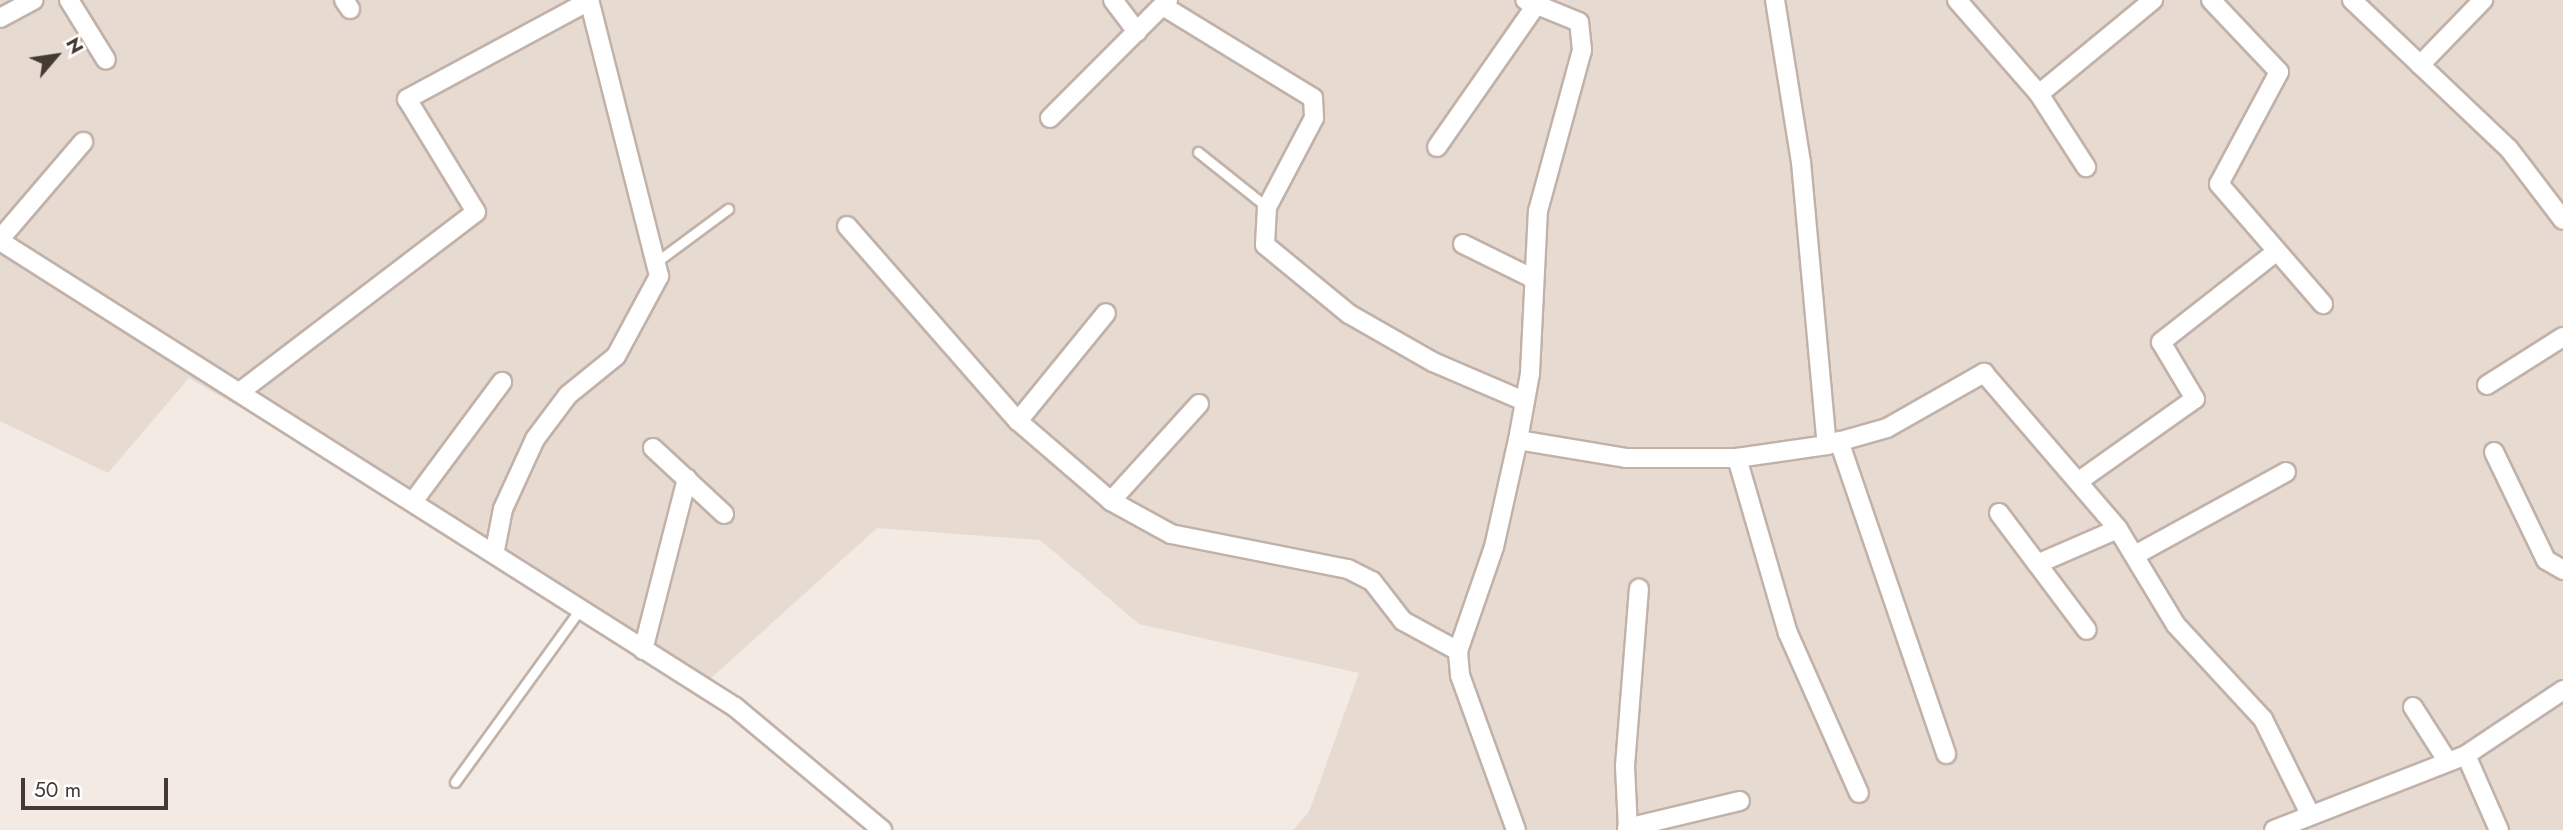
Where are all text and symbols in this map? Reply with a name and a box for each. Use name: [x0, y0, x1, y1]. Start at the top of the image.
north arrow: [21, 21, 91, 91]
text: N: [59, 32, 90, 59]
scale bar: [24, 764, 172, 808]
text: 50 m: [34, 775, 81, 805]

